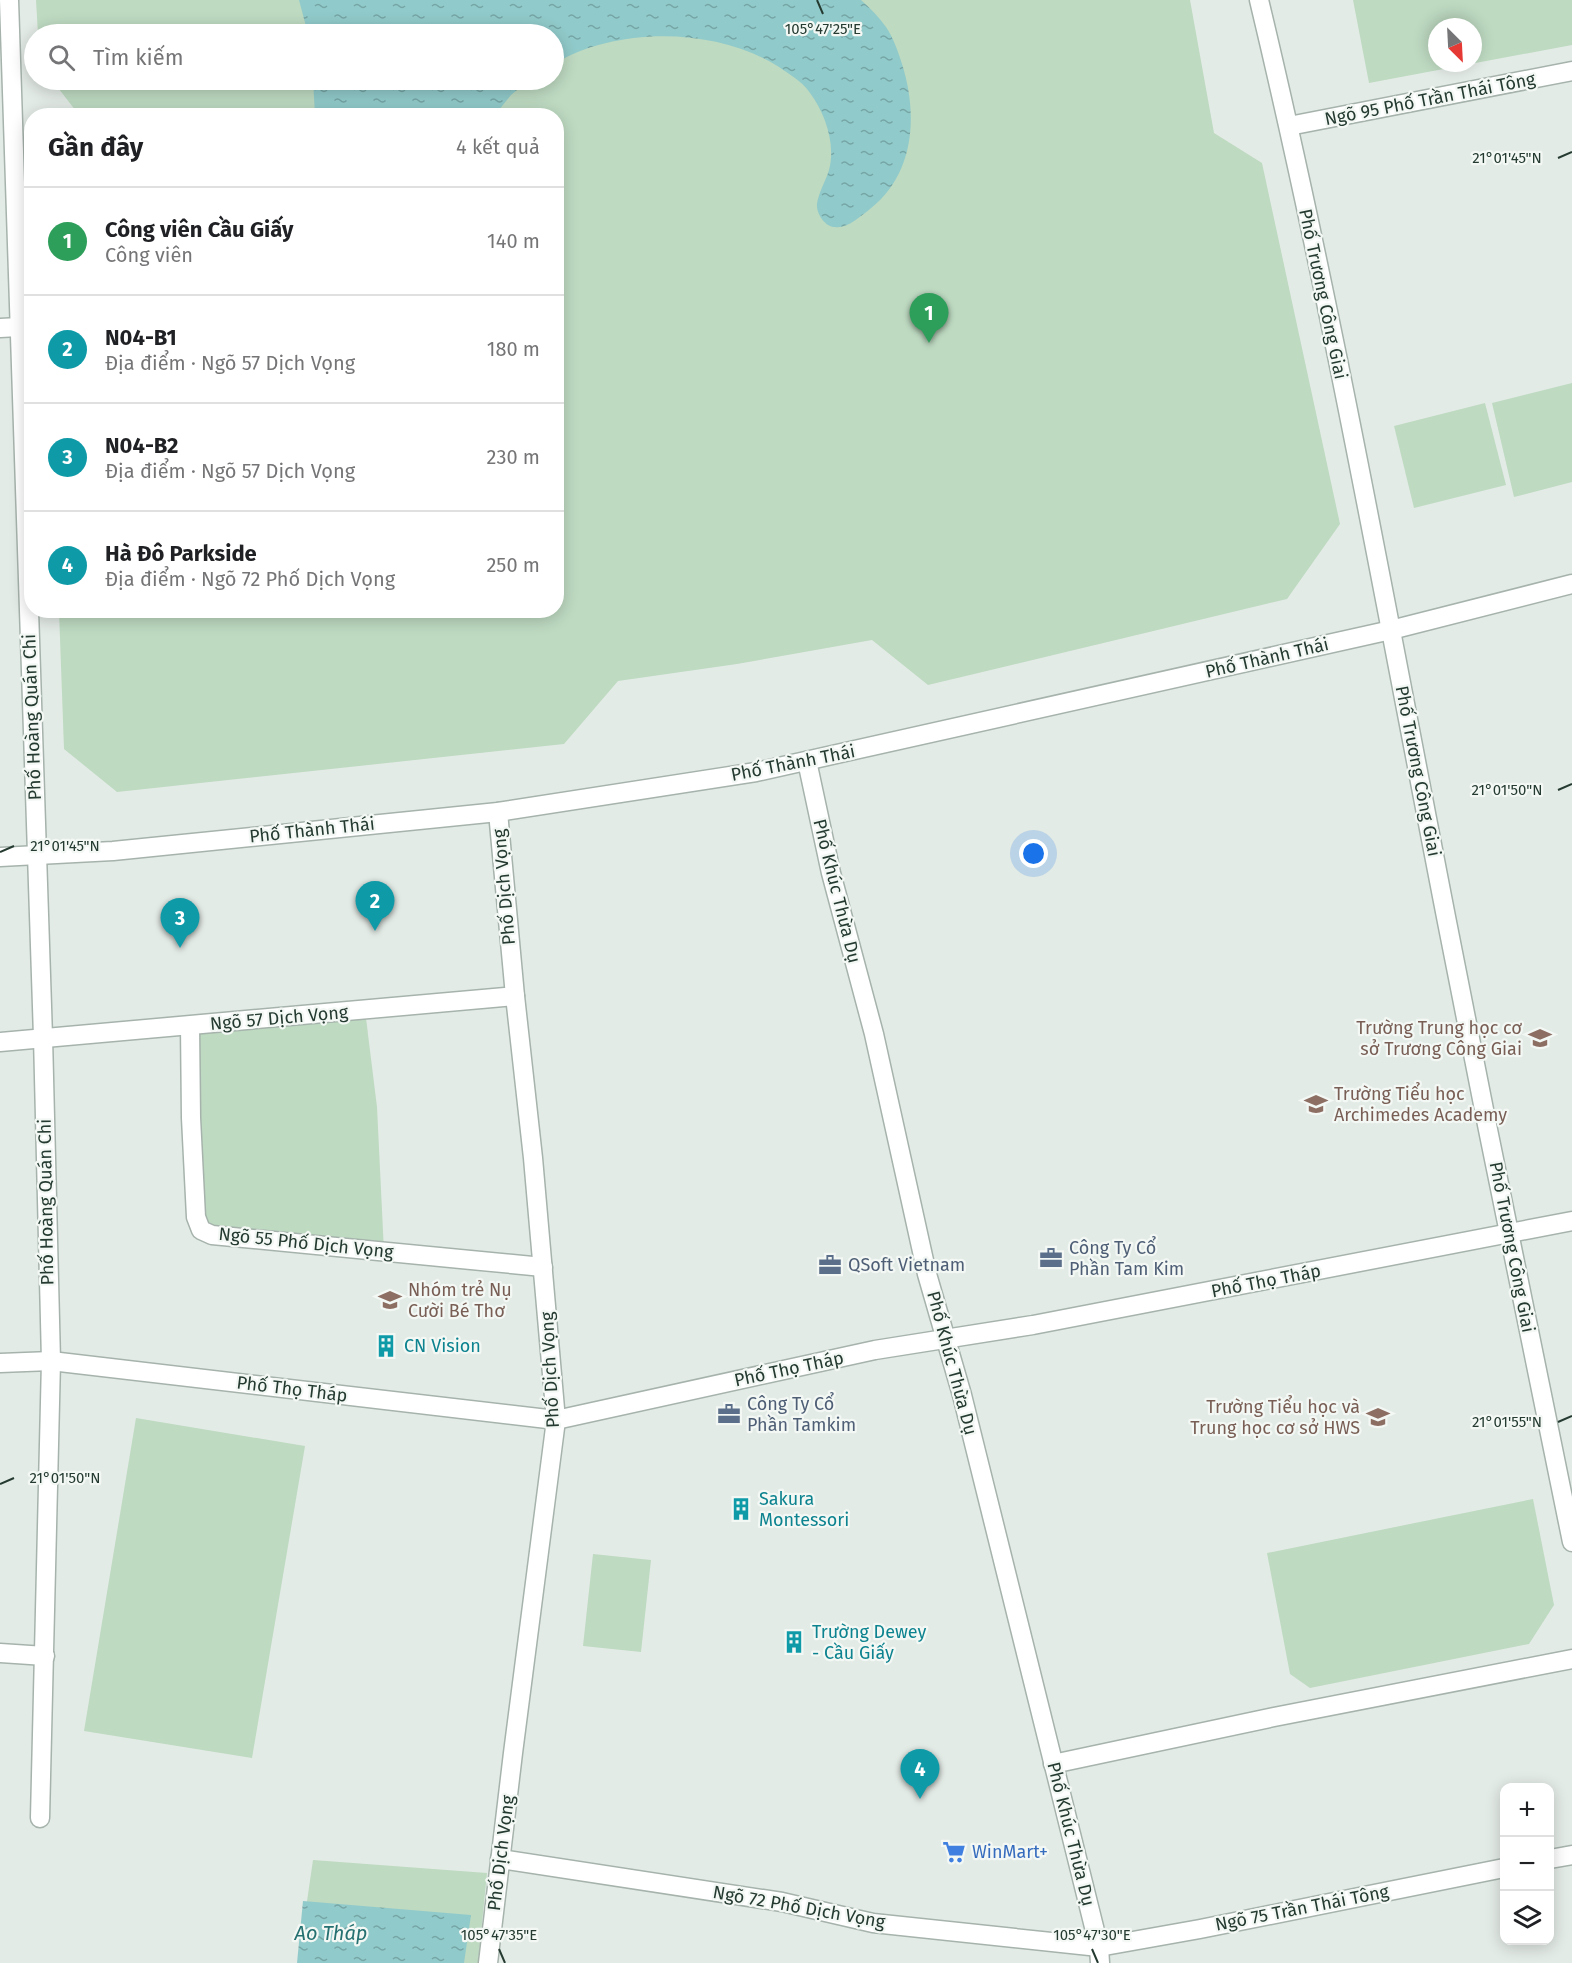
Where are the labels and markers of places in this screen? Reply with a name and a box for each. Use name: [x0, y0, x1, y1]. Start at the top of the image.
pin: 1: [910, 294, 948, 343]
pin: 2: [356, 882, 394, 931]
pin: 3: [160, 898, 200, 948]
place label: Trường Trung học cơ sở Trương Công Giai: [1356, 1017, 1522, 1060]
school or university icon: Trường Trung học cơ sở Trương Công Giai: [1527, 1025, 1553, 1051]
place label: Trường Tiểu học Archimedes Academy: [1334, 1082, 1507, 1126]
school or university icon: Trường Tiểu học Archimedes Academy: [1303, 1091, 1329, 1117]
place label: Công Ty Cổ Phần Tam Kim: [1069, 1236, 1184, 1280]
office icon: Công Ty Cổ Phần Tam Kim: [1038, 1245, 1064, 1271]
office icon: QSoft Vietnam: [817, 1252, 843, 1278]
place label: QSoft Vietnam: [848, 1254, 965, 1276]
place label: Nhóm trẻ Nụ Cười Bé Thơ: [408, 1279, 512, 1322]
school or university icon: Nhóm trẻ Nụ Cười Bé Thơ: [377, 1287, 403, 1313]
building icon: CN Vision: [373, 1333, 399, 1359]
place label: CN Vision: [404, 1335, 481, 1357]
place label: Công Ty Cổ Phần Tamkim: [747, 1392, 856, 1436]
place label: Trường Tiểu học và Trung học cơ sở HWS: [1190, 1395, 1360, 1439]
office icon: Công Ty Cổ Phần Tamkim: [716, 1401, 742, 1427]
school or university icon: Trường Tiểu học và Trung học cơ sở HWS: [1365, 1404, 1391, 1430]
place label: Sakura Montessori: [759, 1488, 849, 1531]
building icon: Sakura Montessori: [728, 1496, 754, 1522]
place label: Trường Dewey - Cầu Giấy: [812, 1621, 927, 1664]
building icon: Trường Dewey - Cầu Giấy: [781, 1629, 807, 1655]
pin: 4: [900, 1750, 940, 1799]
supermarket icon: WinMart+: [941, 1839, 967, 1865]
place label: WinMart+: [972, 1841, 1048, 1863]

